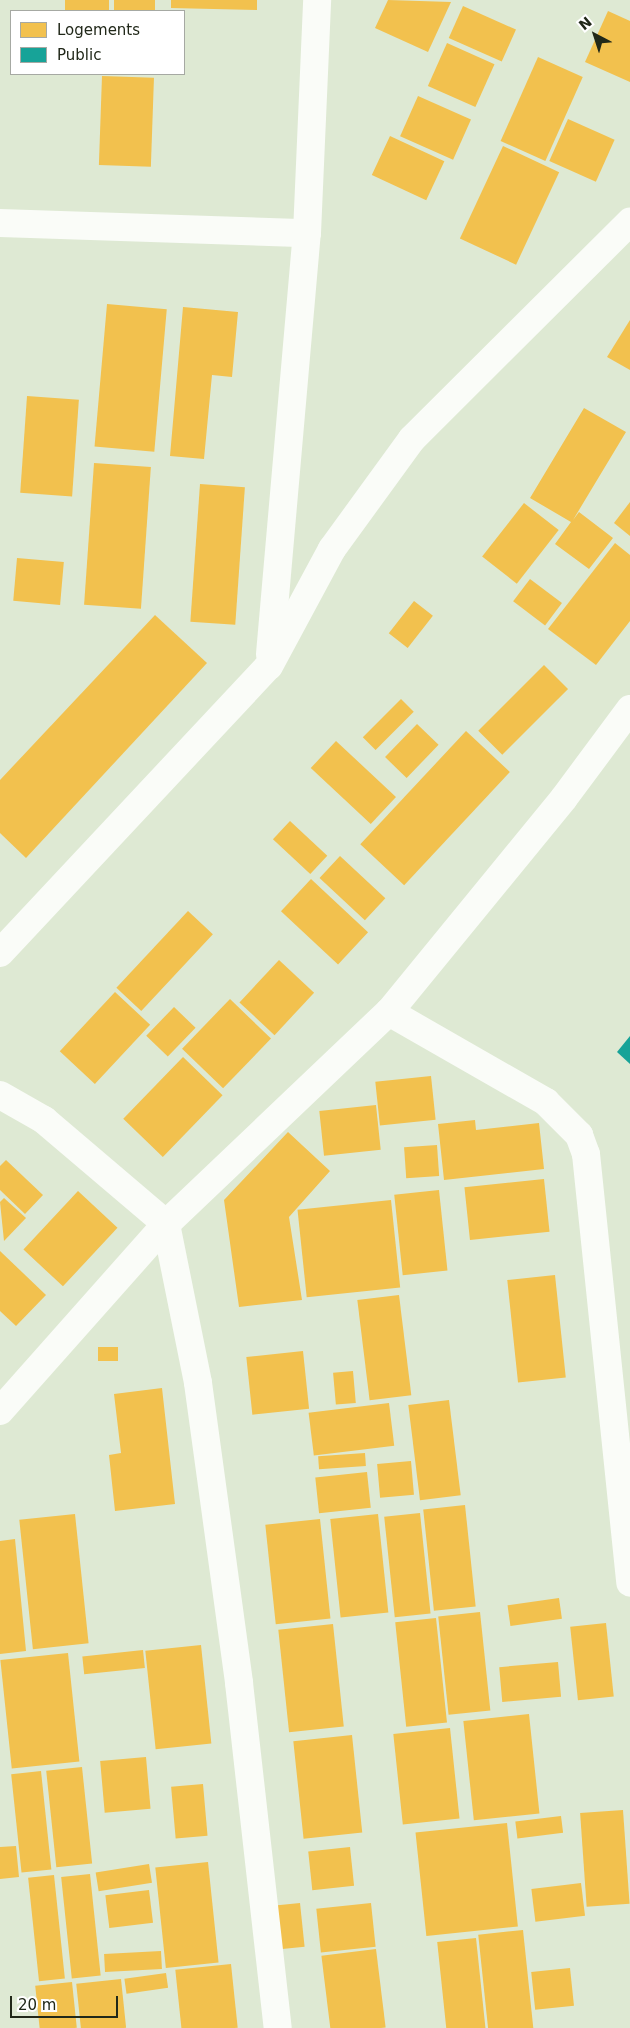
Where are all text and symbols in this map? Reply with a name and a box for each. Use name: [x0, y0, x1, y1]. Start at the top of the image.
legend: [10, 10, 185, 75]
north arrow: [570, 10, 620, 60]
text: N: [576, 14, 595, 33]
text: Logements: [57, 21, 140, 39]
text: Public: [57, 46, 101, 64]
scale bar: [12, 1986, 120, 2018]
text: 20 m: [18, 1996, 56, 2014]

